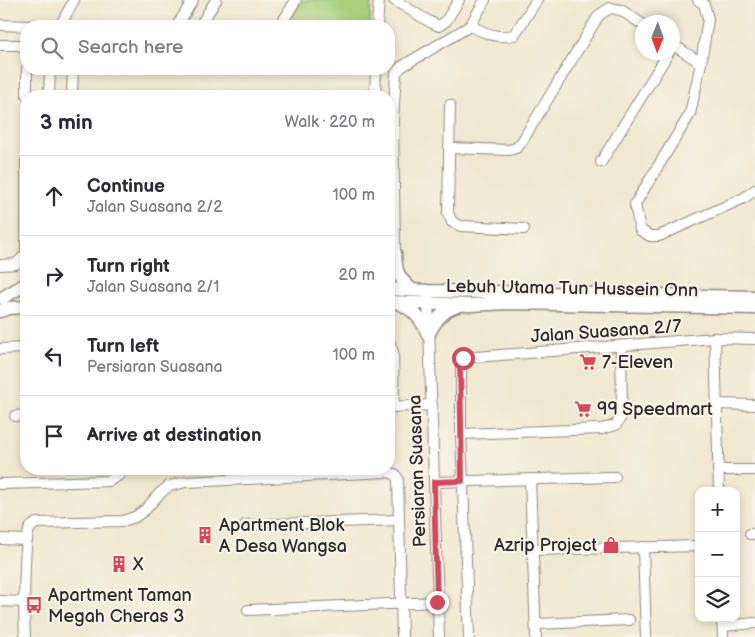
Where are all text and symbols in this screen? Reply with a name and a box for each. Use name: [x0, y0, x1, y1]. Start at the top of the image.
north arrow: [635, 15, 680, 60]
search box: [20, 20, 395, 75]
icon: search: [38, 34, 66, 62]
text: Search here: [78, 36, 183, 59]
text: 3 min: [40, 110, 93, 135]
text: Walk · 220 m: [285, 113, 375, 132]
text: Continue: [87, 175, 165, 198]
icon: ahead: [40, 182, 68, 210]
text: 100 m: [332, 186, 375, 205]
text: Jalan Suasana 2/2: [87, 198, 223, 217]
text: Turn right: [87, 255, 170, 278]
icon: right: [40, 262, 68, 290]
text: 20 m: [339, 266, 375, 285]
street label: Lebuh Utama Tun Hussein Onn: [446, 276, 698, 301]
text: Jalan Suasana 2/1: [87, 278, 220, 297]
street label: Jalan Suasana 2/7: [530, 316, 682, 347]
text: Turn left: [87, 335, 159, 358]
icon: left: [40, 342, 68, 370]
text: 100 m: [332, 346, 375, 365]
route start: [452, 347, 475, 370]
supermarket icon: 7-Eleven: [578, 352, 598, 372]
place label: 7-Eleven: [602, 352, 673, 373]
text: Persiaran Suasana: [87, 358, 223, 377]
street label: Persiaran Suasana: [404, 394, 431, 548]
supermarket icon: 99 Speedmart: [573, 399, 593, 419]
place label: 99 Speedmart: [597, 399, 713, 420]
icon: arrive: [40, 422, 68, 450]
text: Arrive at destination: [87, 424, 262, 447]
map controls: [695, 487, 740, 622]
button: +: [695, 487, 740, 532]
place label: Apartment Blok A Desa Wangsa: [219, 515, 347, 557]
building icon: Apartment Blok A Desa Wangsa: [195, 525, 215, 545]
button: −: [695, 532, 740, 577]
place label: Azrip Project: [494, 535, 597, 556]
shop icon: Azrip Project: [601, 535, 621, 555]
building icon: X: [109, 554, 129, 574]
place label: X: [132, 554, 144, 575]
button: layers: [695, 577, 740, 622]
place label: Apartment Taman Megah Cheras 3: [48, 585, 192, 627]
route end: [426, 591, 449, 614]
bus stop icon: Apartment Taman Megah Cheras 3: [24, 595, 44, 615]

